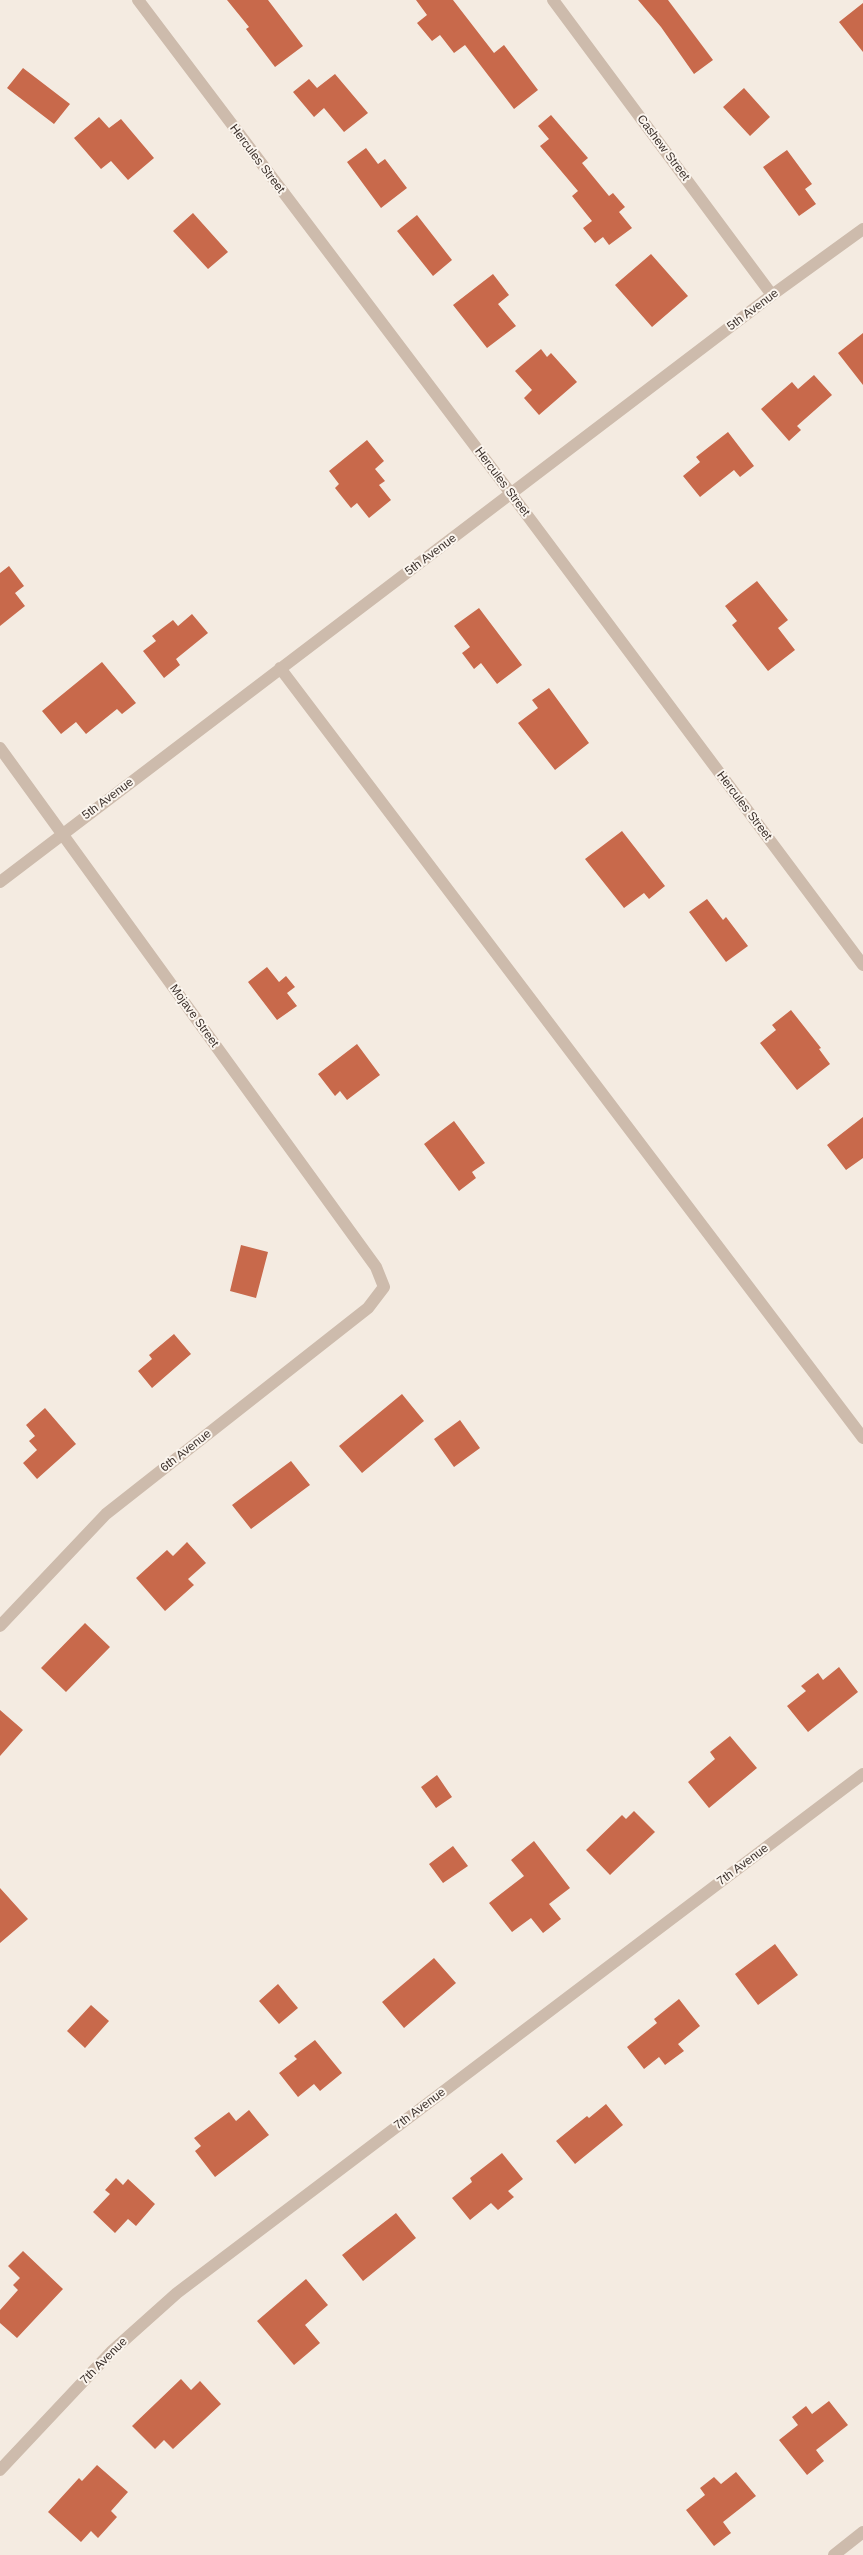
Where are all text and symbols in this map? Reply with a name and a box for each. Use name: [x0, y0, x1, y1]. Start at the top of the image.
street label: Cashew Street: [634, 112, 692, 184]
street label: Hercules Street: [226, 122, 288, 196]
street label: 5th Avenue: [725, 286, 781, 334]
street label: Hercules Street: [471, 445, 533, 519]
street label: 5th Avenue: [403, 531, 459, 579]
street label: Hercules Street: [713, 769, 775, 843]
street label: 5th Avenue: [80, 775, 136, 823]
street label: Mojave Street: [166, 982, 222, 1050]
street label: 6th Avenue: [158, 1427, 214, 1475]
street label: 7th Avenue: [715, 1841, 771, 1889]
street label: 7th Avenue: [392, 2085, 448, 2133]
street label: 7th Avenue: [78, 2335, 130, 2387]

